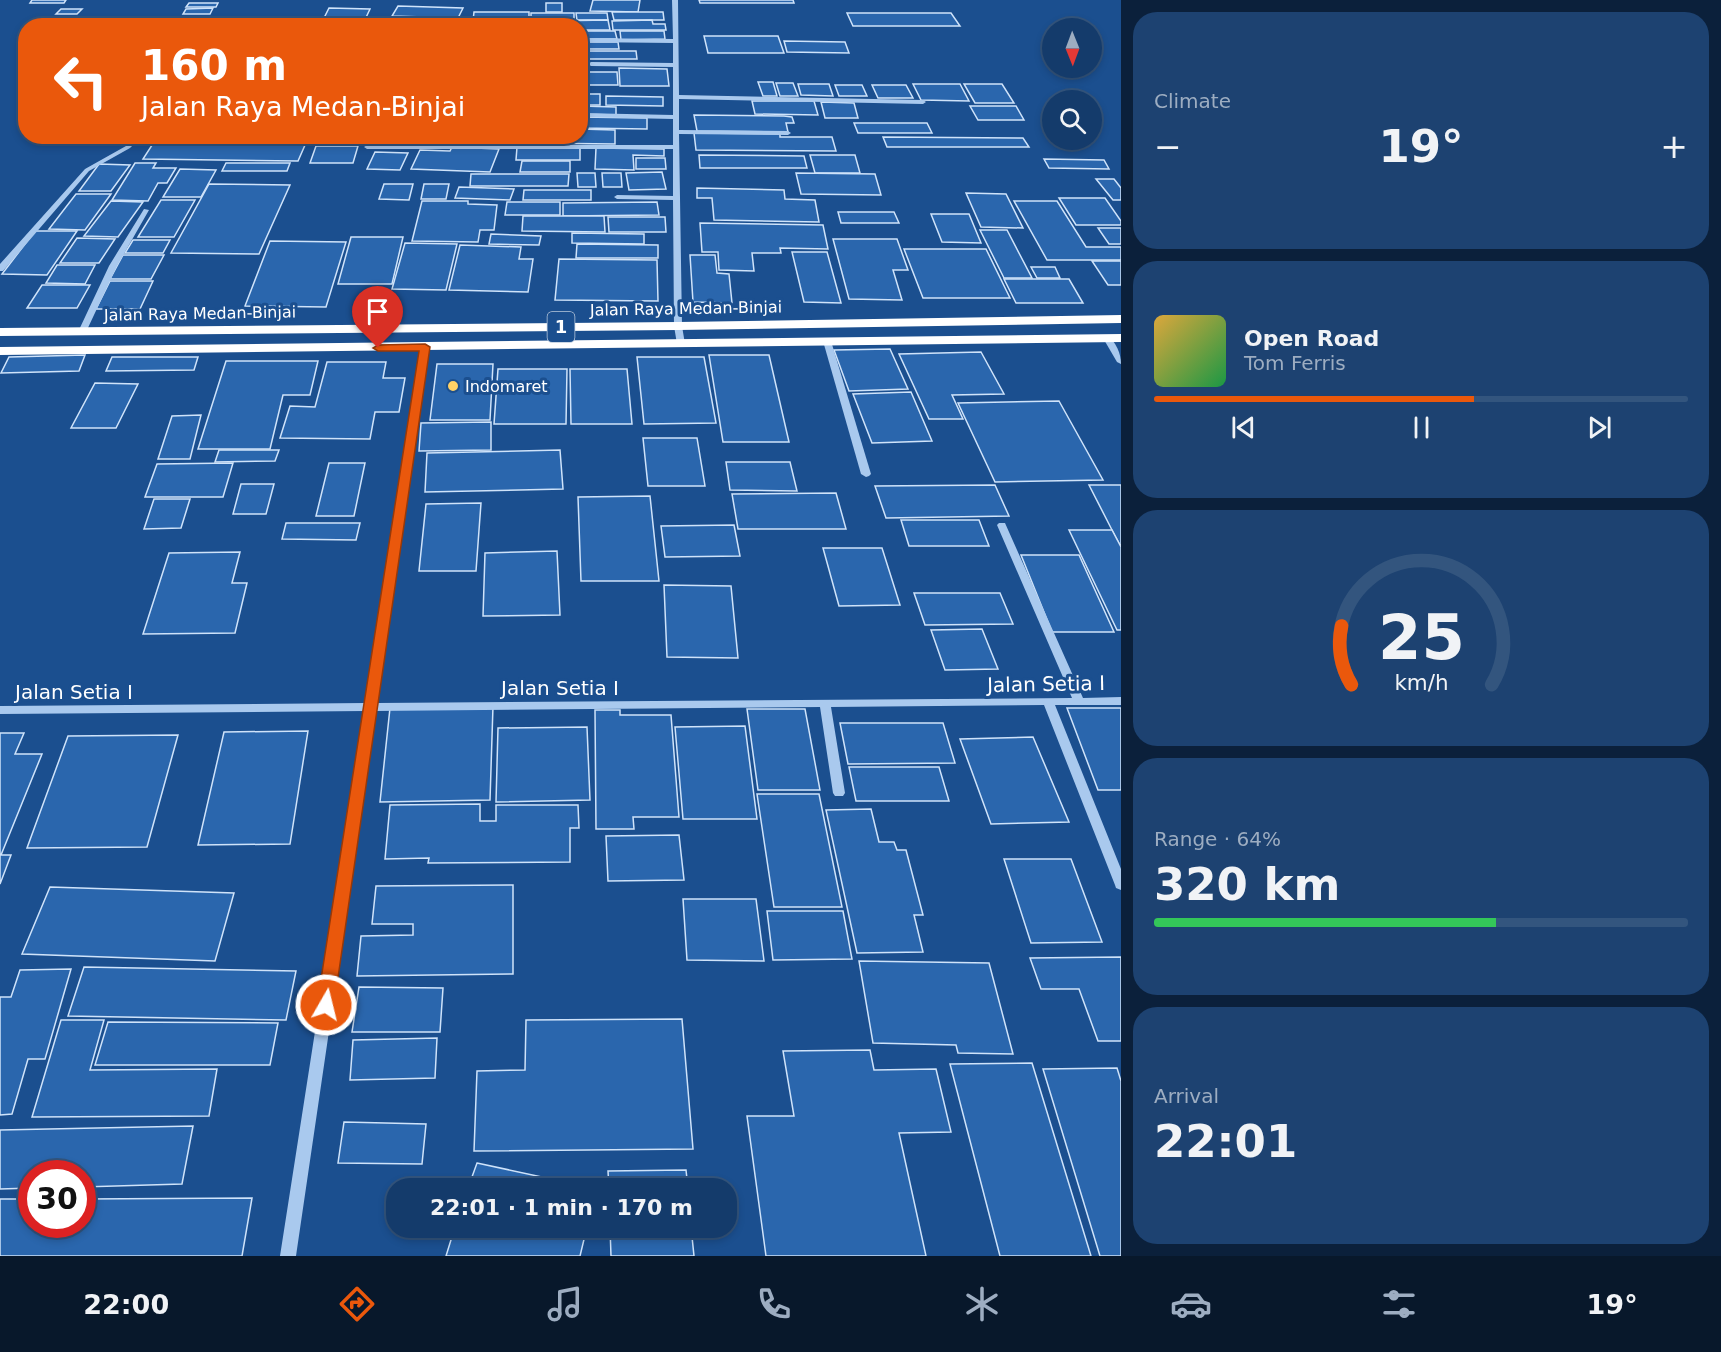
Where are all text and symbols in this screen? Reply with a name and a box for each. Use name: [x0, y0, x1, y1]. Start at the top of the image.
north arrow: [1042, 18, 1102, 78]
map controls: [1042, 18, 1102, 150]
text: 160 m: [141, 41, 287, 90]
icon: left: [42, 42, 120, 120]
text: Climate: [1154, 89, 1231, 113]
button: search: [1042, 90, 1102, 150]
text: Jalan Raya Medan-Binjai: [141, 91, 465, 122]
text: 19°: [1378, 120, 1464, 173]
text: −: [1154, 127, 1182, 166]
text: +: [1660, 127, 1688, 166]
pin: [352, 286, 403, 348]
icon: arrive: [361, 295, 394, 328]
street label: Jalan Raya Medan-Binjai: [589, 297, 782, 320]
street label: Jalan Raya Medan-Binjai: [103, 302, 296, 325]
road number: 1: [548, 312, 574, 342]
text: Open Road: [1244, 326, 1379, 351]
text: Tom Ferris: [1244, 351, 1346, 375]
place label: Indomaret: [465, 377, 548, 396]
marker: Indomaret: [446, 379, 460, 393]
icon: previous: [1227, 411, 1260, 444]
icon: pause: [1405, 411, 1438, 444]
icon: next: [1583, 411, 1616, 444]
text: 25: [1378, 601, 1464, 674]
text: km/h: [1394, 670, 1448, 695]
street label: Jalan Setia I: [985, 671, 1105, 697]
street label: Jalan Setia I: [499, 676, 619, 700]
street label: Jalan Setia I: [13, 680, 133, 704]
text: Range · 64%: [1154, 827, 1281, 851]
text: 320 km: [1154, 858, 1340, 911]
position arrow: [294, 973, 358, 1037]
text: Arrival: [1154, 1084, 1219, 1108]
text: 22:01: [1154, 1115, 1297, 1168]
speed limit sign: 30: [18, 1160, 96, 1238]
text: 22:01 · 1 min · 170 m: [430, 1195, 693, 1220]
icon: directions: [336, 1283, 378, 1325]
icon: music: [544, 1283, 586, 1325]
icon: phone: [753, 1283, 795, 1325]
icon: climate: [961, 1283, 1003, 1325]
icon: car: [1170, 1283, 1212, 1325]
icon: filters: [1378, 1283, 1420, 1325]
text: 22:00: [83, 1289, 169, 1320]
text: 19°: [1587, 1289, 1638, 1320]

